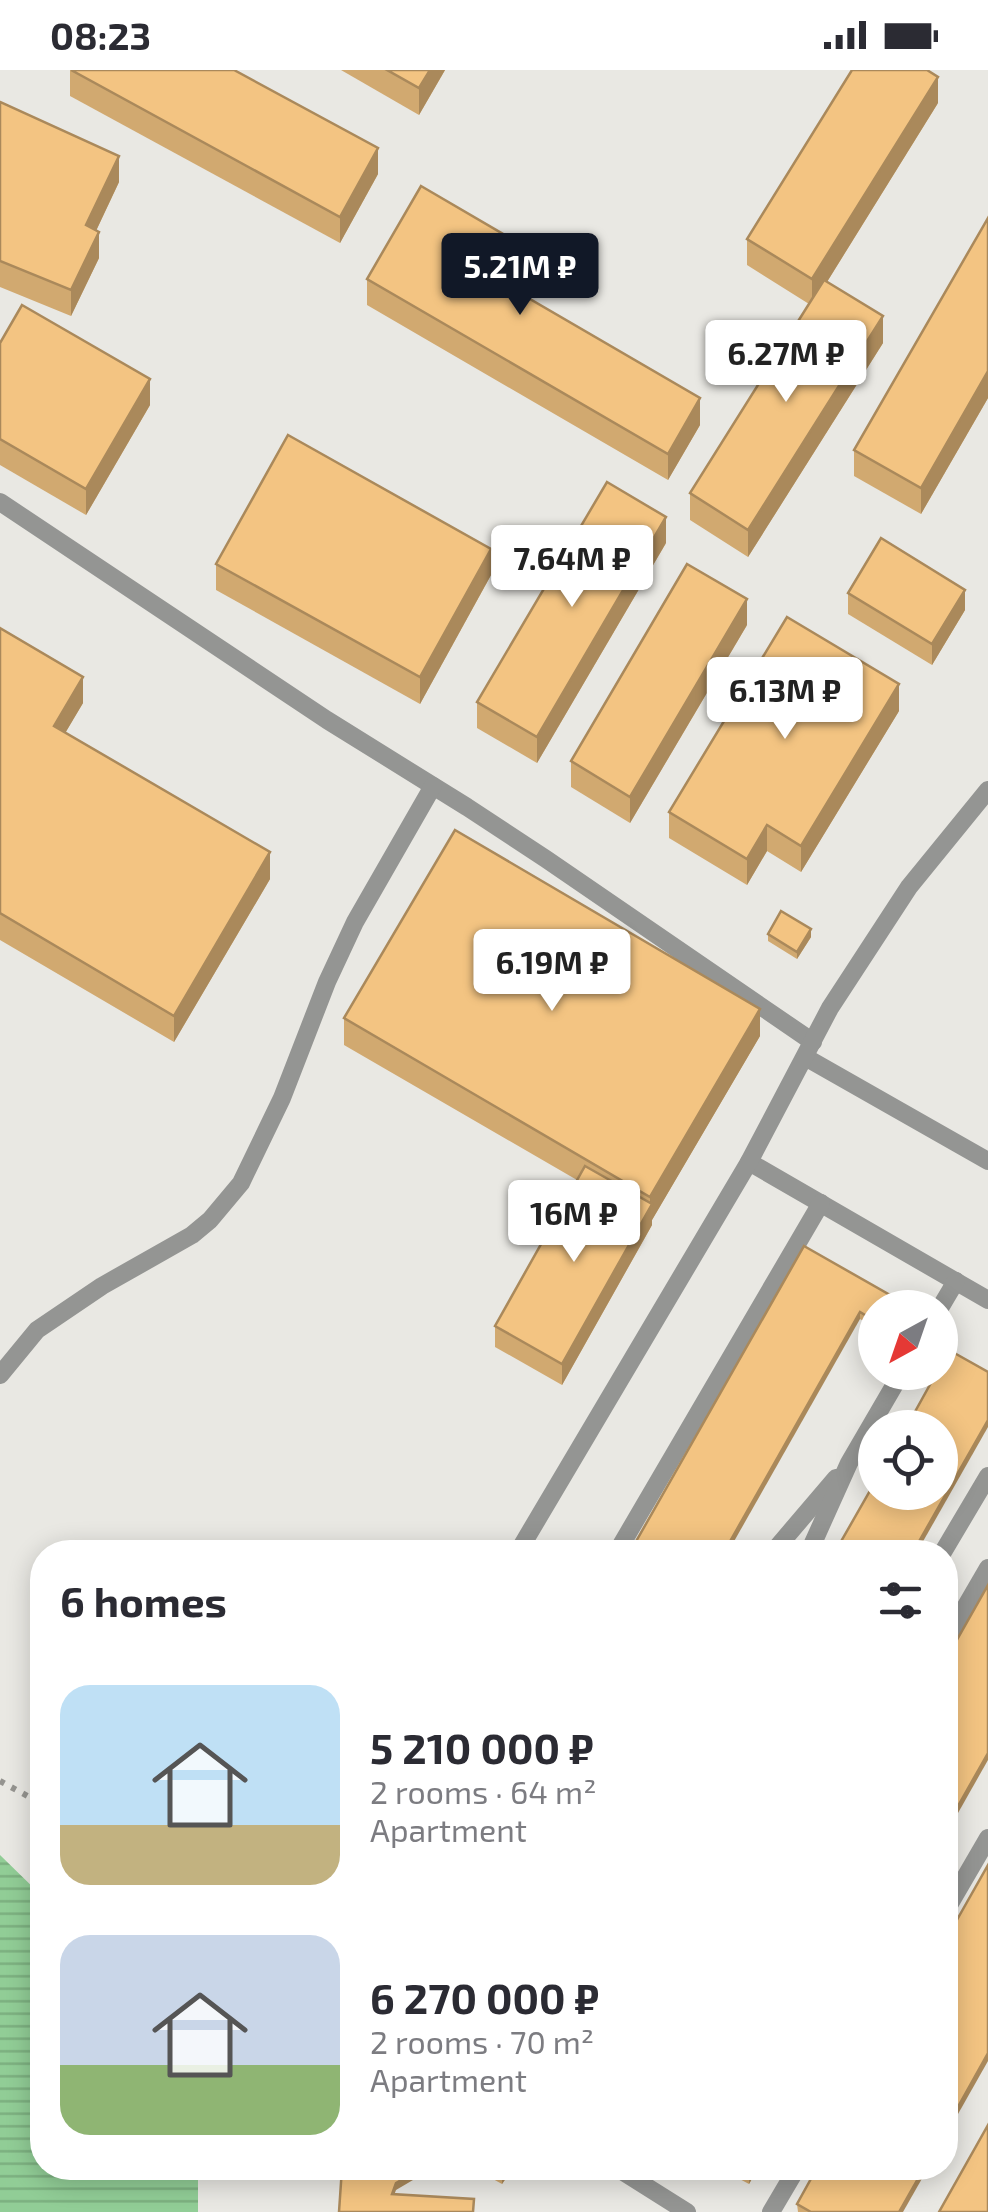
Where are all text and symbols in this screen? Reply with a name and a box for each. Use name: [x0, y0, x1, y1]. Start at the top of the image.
text: 08:23: [50, 12, 151, 58]
pin: 5.21M ₽: [428, 233, 612, 318]
text: 5.21M ₽: [464, 246, 577, 284]
pin: 6.27M ₽: [694, 320, 878, 405]
text: 6.27M ₽: [727, 333, 845, 371]
pin: 7.64M ₽: [480, 525, 664, 610]
text: 7.64M ₽: [513, 538, 631, 576]
pin: 6.13M ₽: [693, 657, 877, 742]
text: 6.13M ₽: [729, 670, 841, 708]
pin: 6.19M ₽: [460, 929, 644, 1014]
text: 6.19M ₽: [495, 942, 609, 980]
pin: 16M ₽: [504, 1180, 644, 1265]
text: 16M ₽: [530, 1193, 618, 1231]
north arrow: [858, 1290, 958, 1390]
map controls: [858, 1290, 958, 1510]
button: locate: [858, 1410, 958, 1510]
icon: filters: [873, 1573, 928, 1628]
text: 6 homes: [60, 1575, 227, 1625]
text: 5 210 000 ₽: [370, 1722, 594, 1772]
icon: home: [140, 1725, 260, 1845]
text: 2 rooms · 64 m²: [370, 1772, 596, 1810]
text: Apartment: [370, 1810, 527, 1848]
text: 6 270 000 ₽: [370, 1972, 599, 2022]
icon: home: [140, 1975, 260, 2095]
text: 2 rooms · 70 m²: [370, 2022, 594, 2060]
text: Apartment: [370, 2060, 527, 2098]

